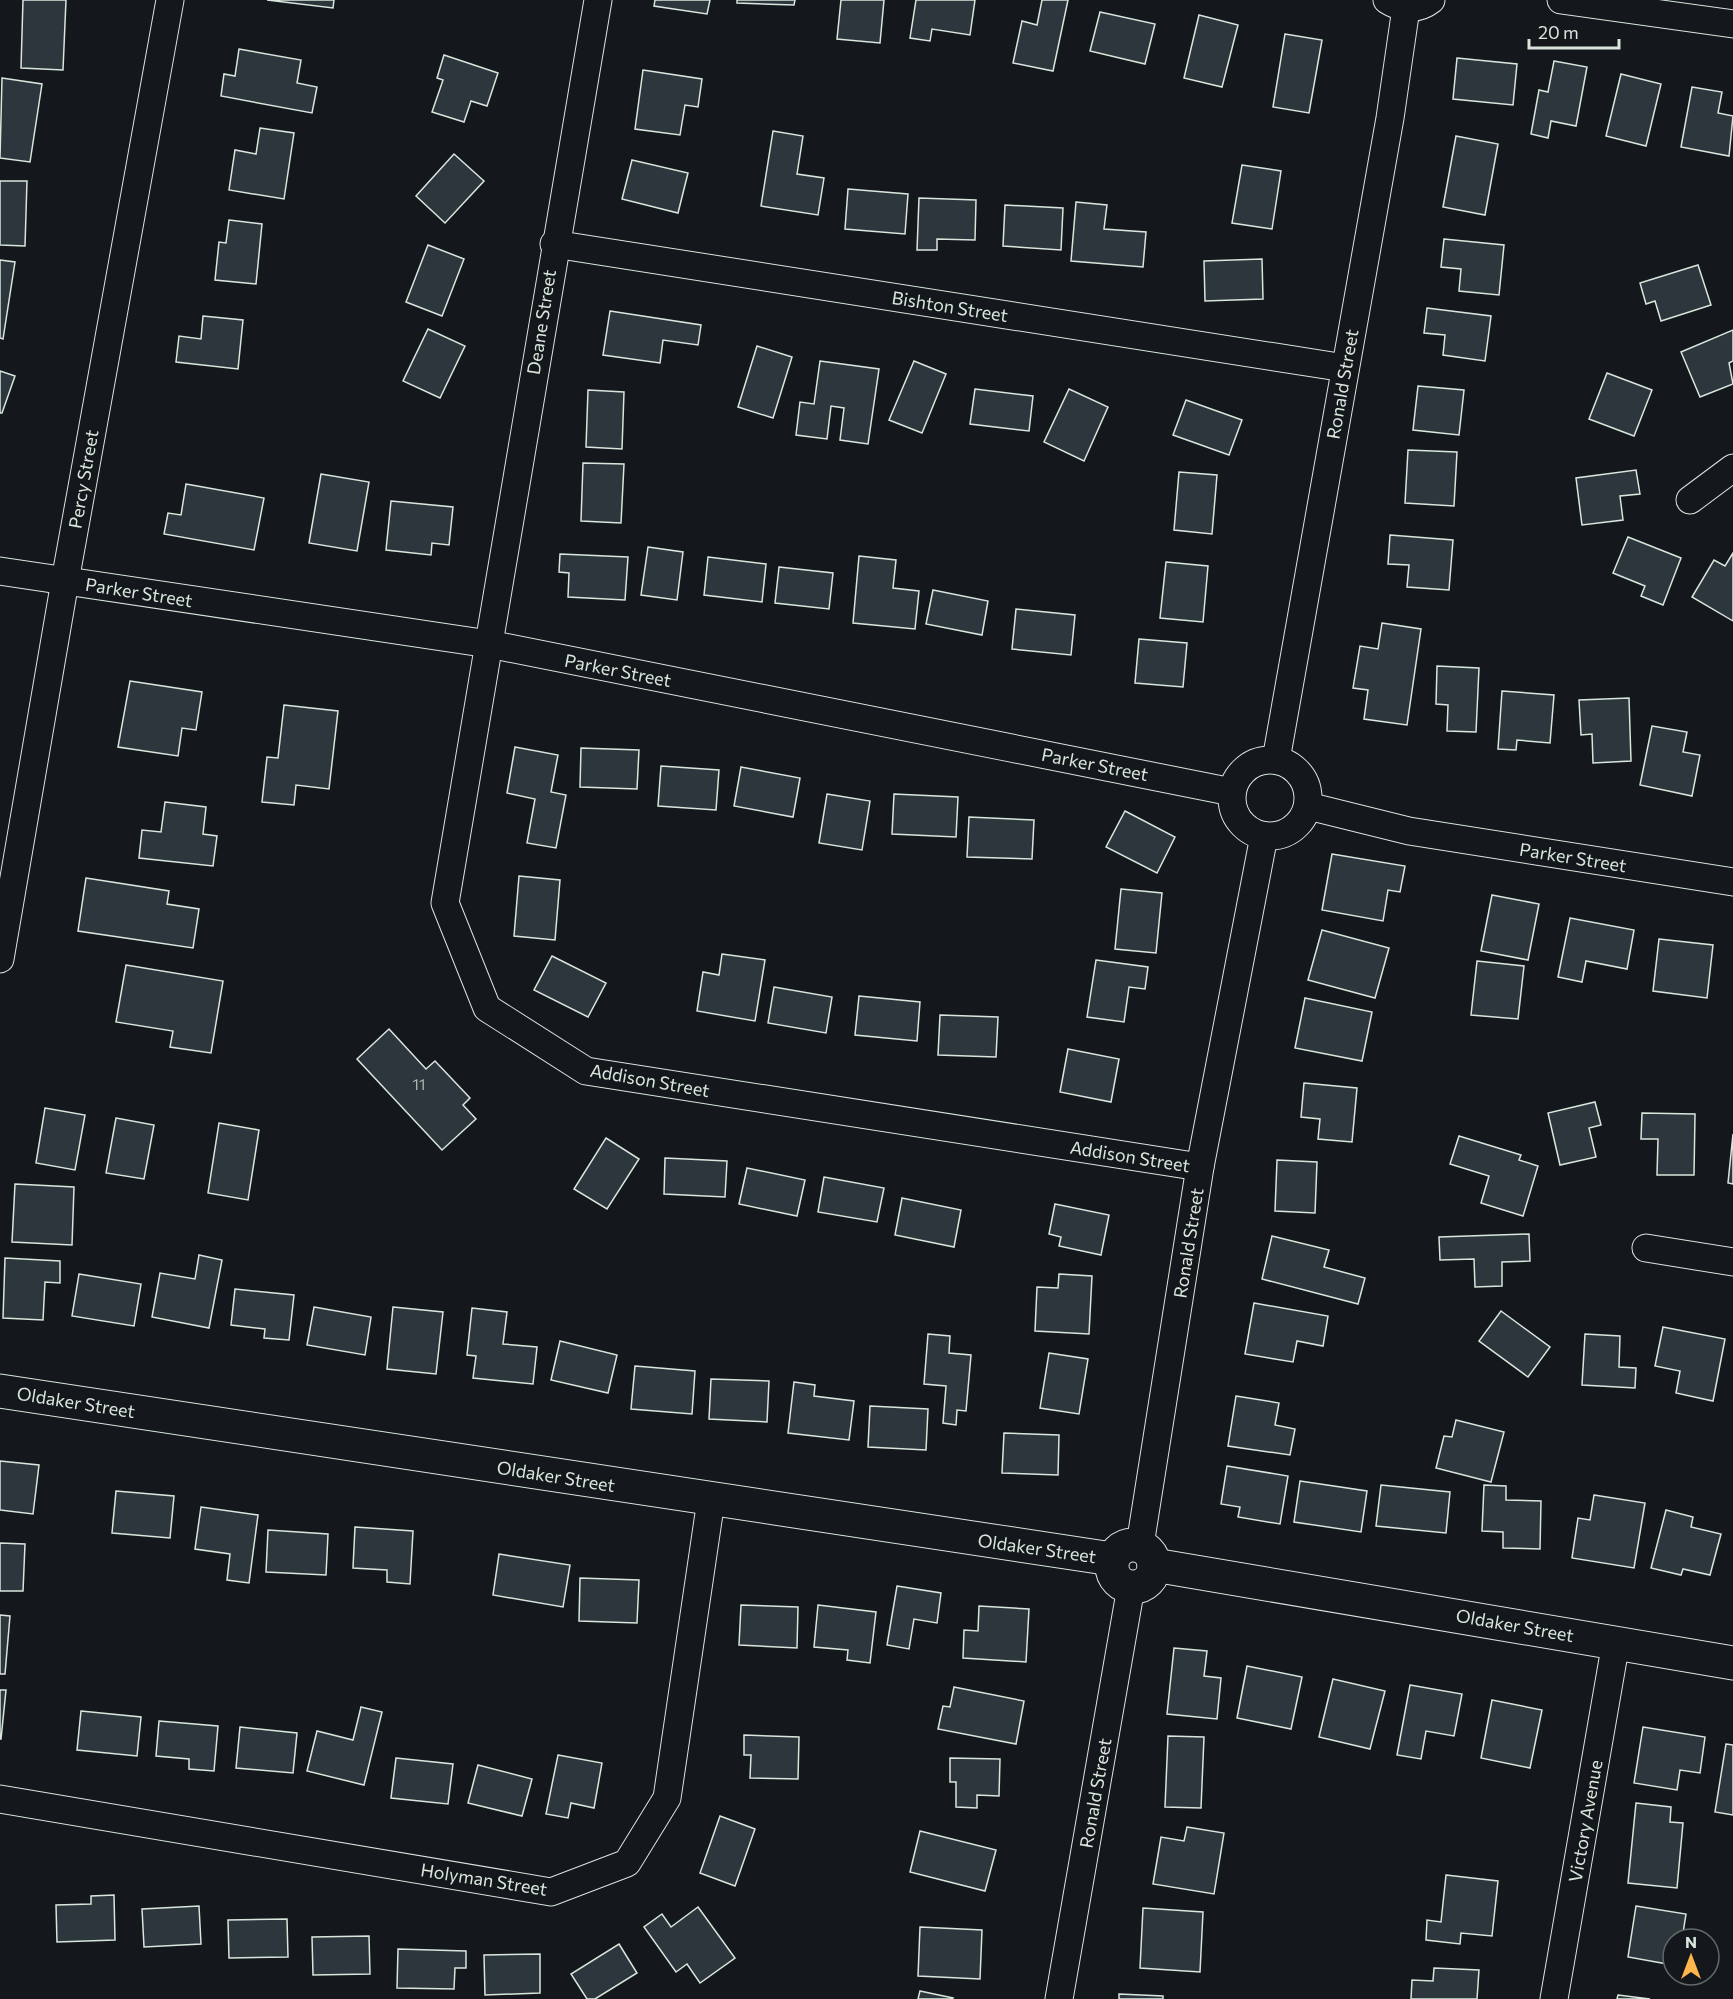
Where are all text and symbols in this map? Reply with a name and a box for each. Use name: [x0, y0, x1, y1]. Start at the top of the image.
scale bar: [1529, 12, 1619, 50]
text: 20 m: [1538, 21, 1579, 43]
street label: Deane Street: [522, 268, 560, 376]
street label: Bishton Street: [890, 286, 1010, 326]
street label: Ronald Street: [1322, 327, 1362, 441]
street label: Percy Street: [63, 428, 103, 530]
street label: Parker Street: [84, 573, 194, 611]
street label: Parker Street: [563, 649, 673, 691]
street label: Parker Street: [1040, 743, 1150, 785]
street label: Parker Street: [1518, 838, 1628, 876]
street label: Addison Street: [589, 1059, 711, 1101]
house number: 11: [413, 1075, 425, 1093]
street label: Addison Street: [1069, 1136, 1191, 1176]
street label: Ronald Street: [1168, 1186, 1208, 1300]
street label: Oldaker Street: [15, 1382, 137, 1422]
street label: Oldaker Street: [495, 1456, 617, 1496]
street label: Oldaker Street: [976, 1529, 1098, 1567]
street label: Oldaker Street: [1454, 1604, 1576, 1646]
street label: Ronald Street: [1075, 1736, 1115, 1850]
street label: Victory Avenue: [1563, 1758, 1607, 1884]
street label: Holyman Street: [419, 1858, 549, 1900]
north arrow: [1661, 1927, 1721, 1987]
text: N: [1685, 1932, 1697, 1951]

